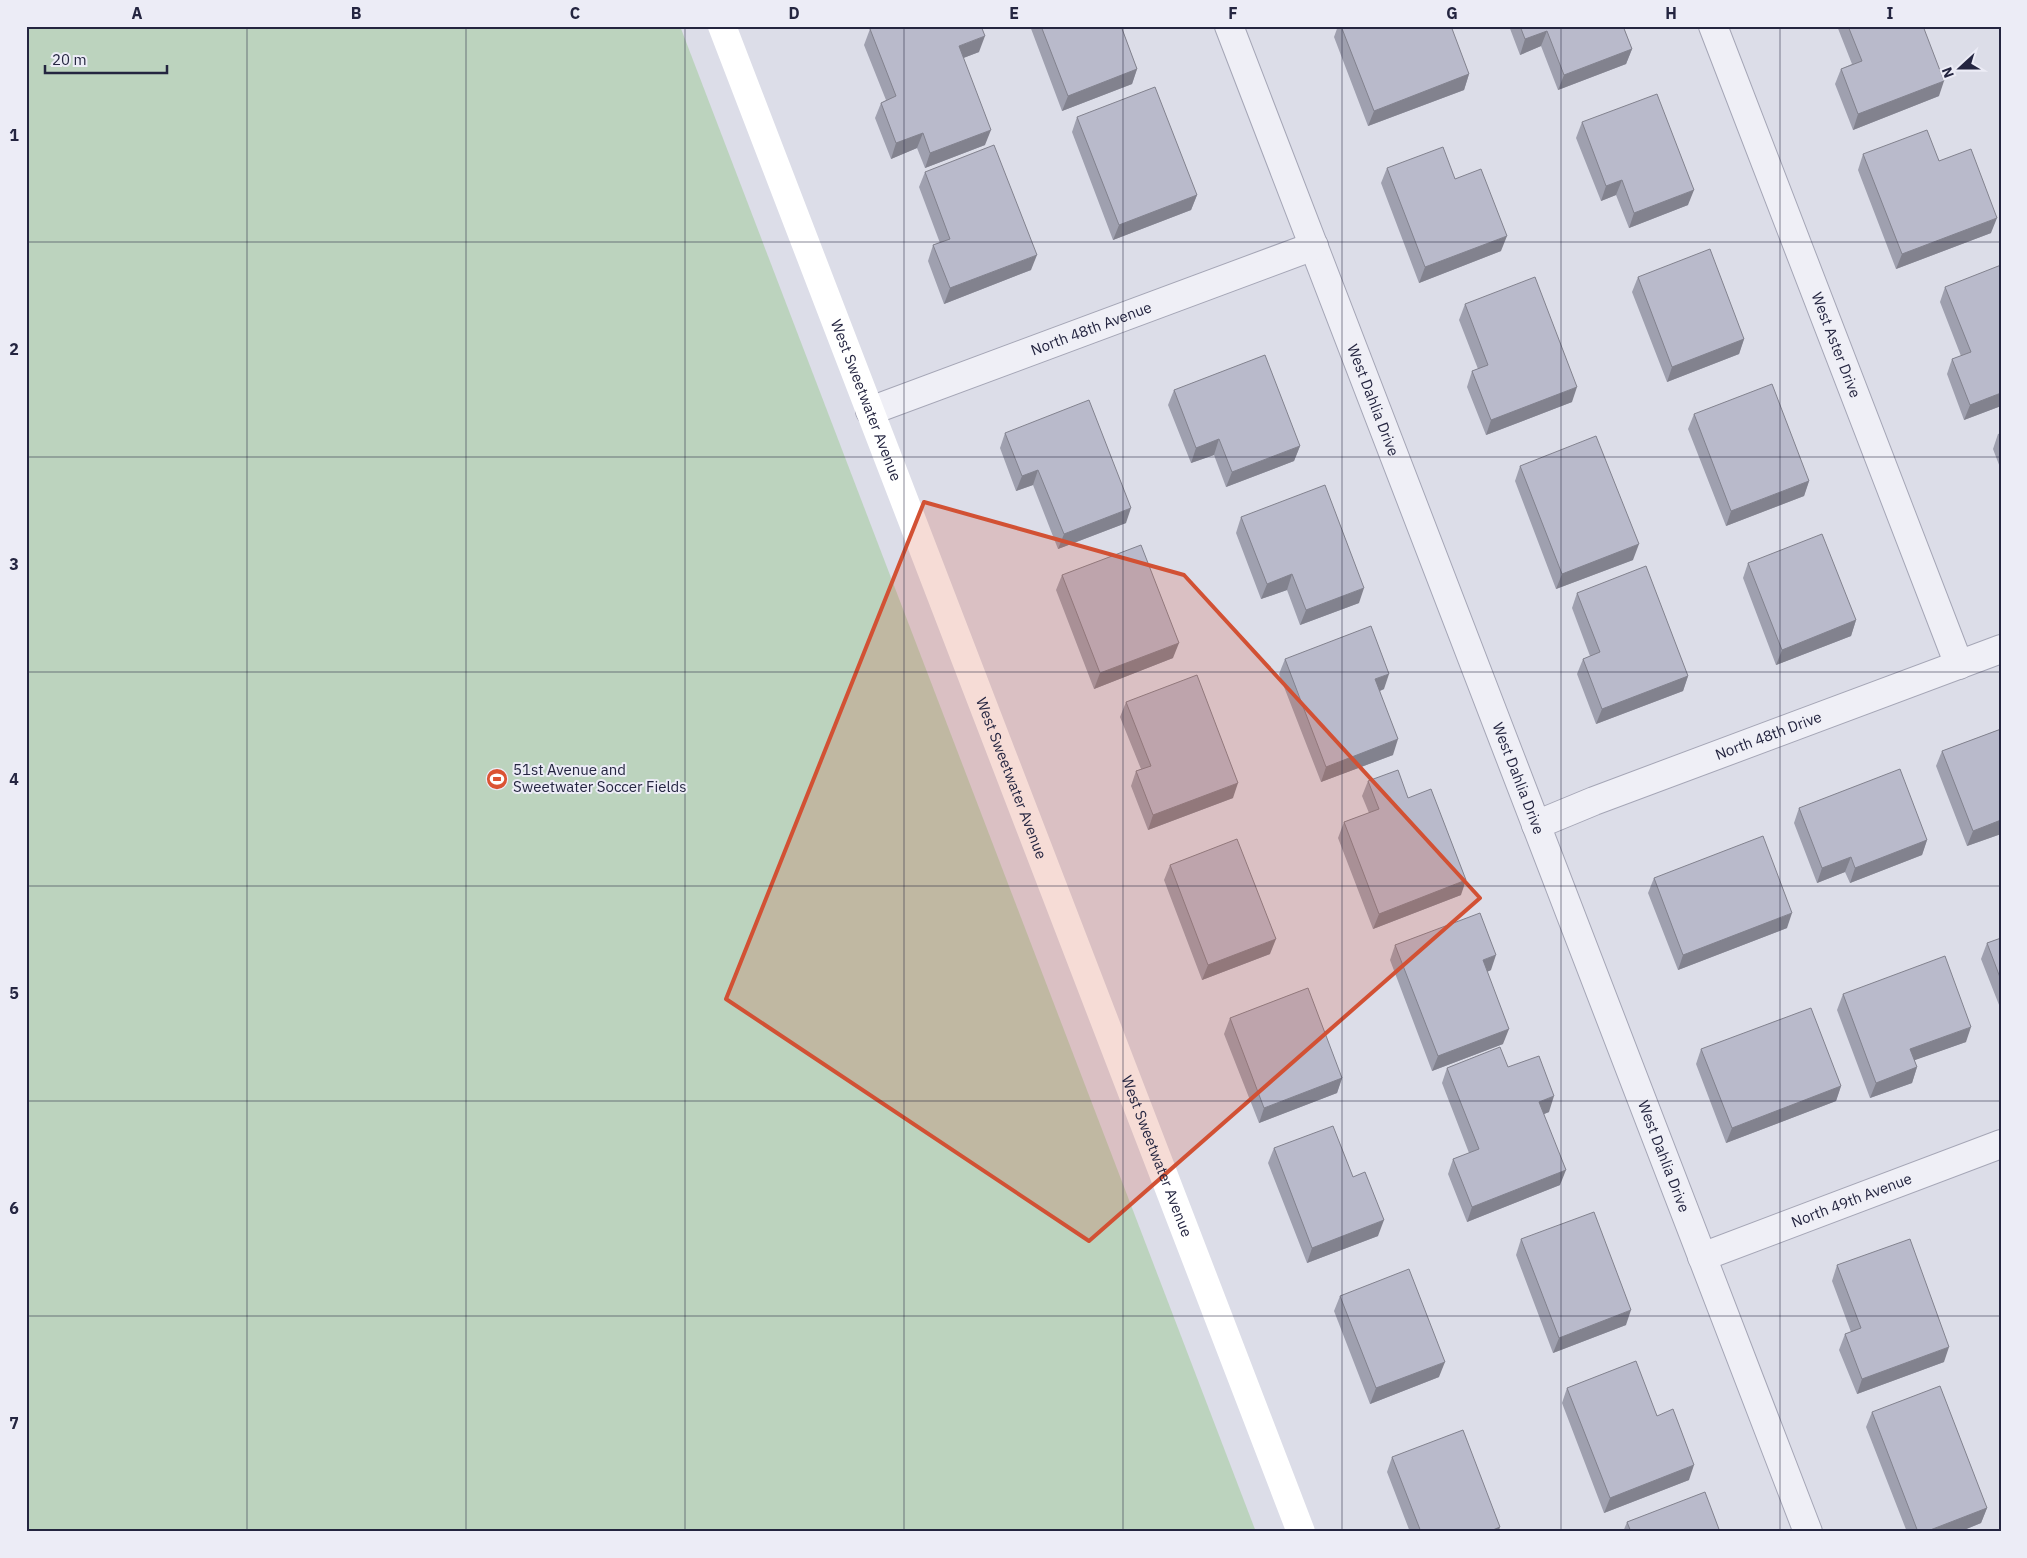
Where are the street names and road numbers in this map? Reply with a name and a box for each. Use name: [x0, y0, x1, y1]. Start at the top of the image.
street label: West Aster Drive: [1807, 289, 1865, 400]
street label: North 48th Avenue: [1028, 297, 1154, 359]
street label: West Sweetwater Avenue: [827, 317, 906, 484]
street label: West Dahlia Drive: [1343, 341, 1403, 459]
street label: West Sweetwater Avenue: [972, 695, 1051, 862]
street label: North 48th Drive: [1712, 707, 1824, 764]
street label: West Dahlia Drive: [1489, 720, 1549, 837]
street label: West Sweetwater Avenue: [1117, 1073, 1197, 1240]
street label: West Dahlia Drive: [1634, 1098, 1694, 1215]
street label: North 49th Avenue: [1789, 1169, 1914, 1231]

